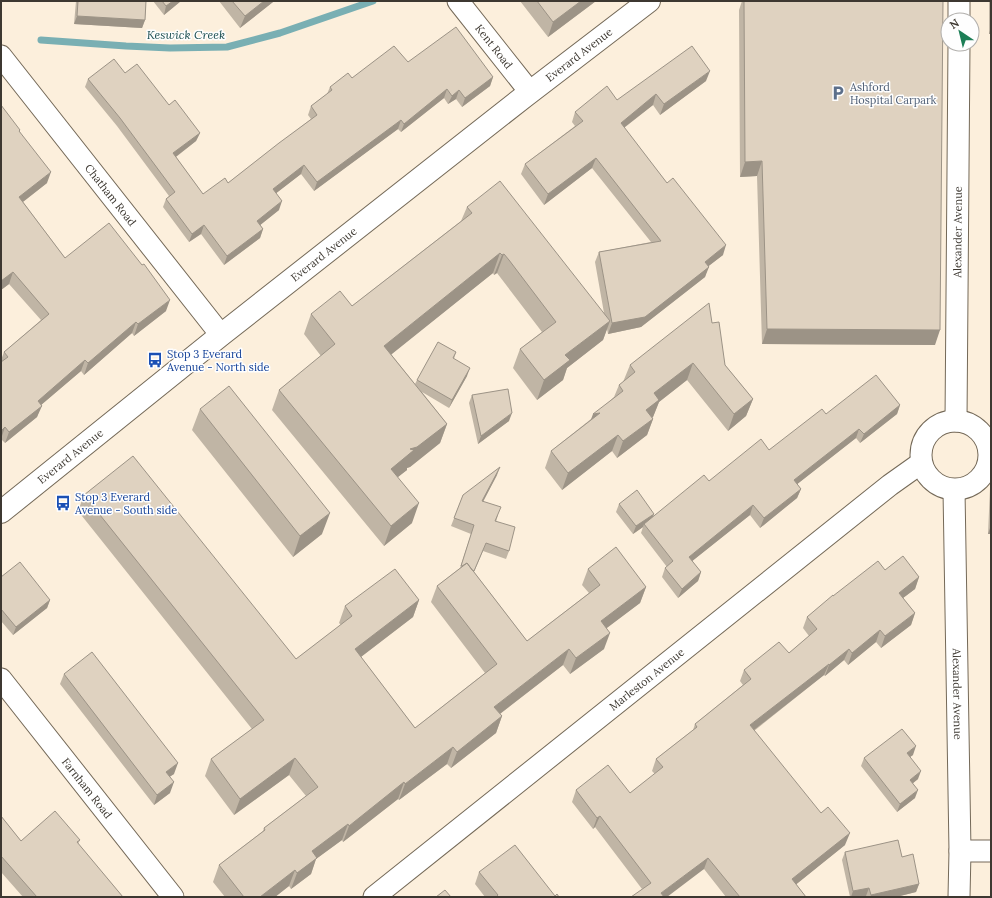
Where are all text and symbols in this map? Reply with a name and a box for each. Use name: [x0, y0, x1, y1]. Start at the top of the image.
north arrow: [940, 12, 980, 52]
text: N: [947, 15, 962, 32]
street label: Kent Road: [472, 22, 516, 72]
street label: Everard Avenue: [543, 25, 615, 85]
water label: Keswick Creek: [147, 27, 225, 42]
place label: Ashford Hospital Carpark: [849, 80, 937, 107]
parking icon: Ashford Hospital Carpark: [829, 84, 847, 102]
street label: Chatham Road: [82, 161, 139, 229]
street label: Alexander Avenue: [950, 186, 965, 279]
street label: Everard Avenue: [288, 224, 360, 285]
place label: Stop 3 Everard Avenue - North side: [166, 347, 270, 374]
bus stop icon: Stop 3 Everard Avenue - North side: [146, 351, 164, 369]
street label: Everard Avenue: [35, 426, 106, 487]
place label: Stop 3 Everard Avenue - South side: [74, 490, 177, 517]
bus stop icon: Stop 3 Everard Avenue - South side: [54, 494, 72, 512]
street label: Marleston Avenue: [606, 645, 687, 713]
street label: Alexander Avenue: [950, 647, 965, 740]
street label: Farnham Road: [59, 755, 116, 822]

